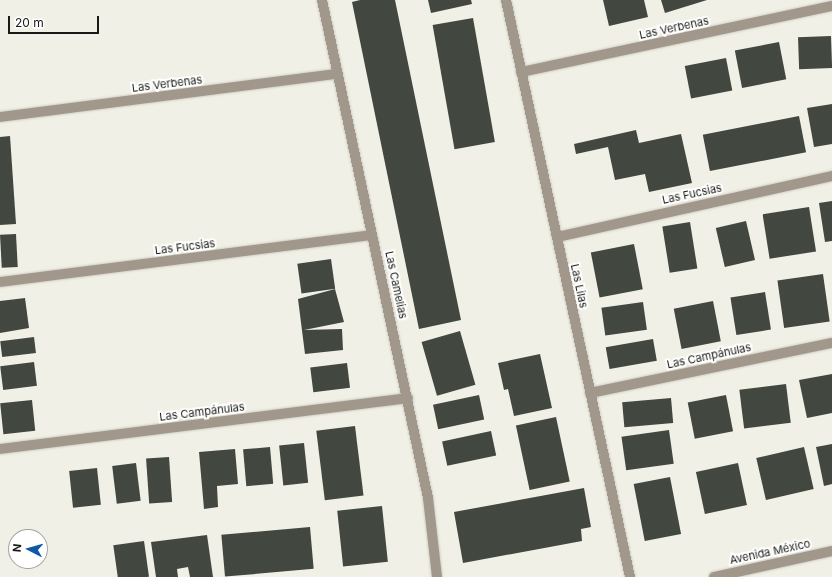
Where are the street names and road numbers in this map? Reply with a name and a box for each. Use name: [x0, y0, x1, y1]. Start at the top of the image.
street label: Las Verbenas: [638, 14, 710, 42]
street label: Las Verbenas: [131, 73, 203, 95]
street label: Las Fucsias: [661, 181, 723, 207]
street label: Las Fucsias: [154, 237, 216, 257]
street label: Las Camelias: [382, 250, 410, 320]
street label: Las Lilas: [568, 263, 590, 309]
street label: Las Campánulas: [666, 341, 752, 371]
street label: Las Campánulas: [159, 400, 245, 424]
street label: Avenida México: [729, 537, 811, 567]

